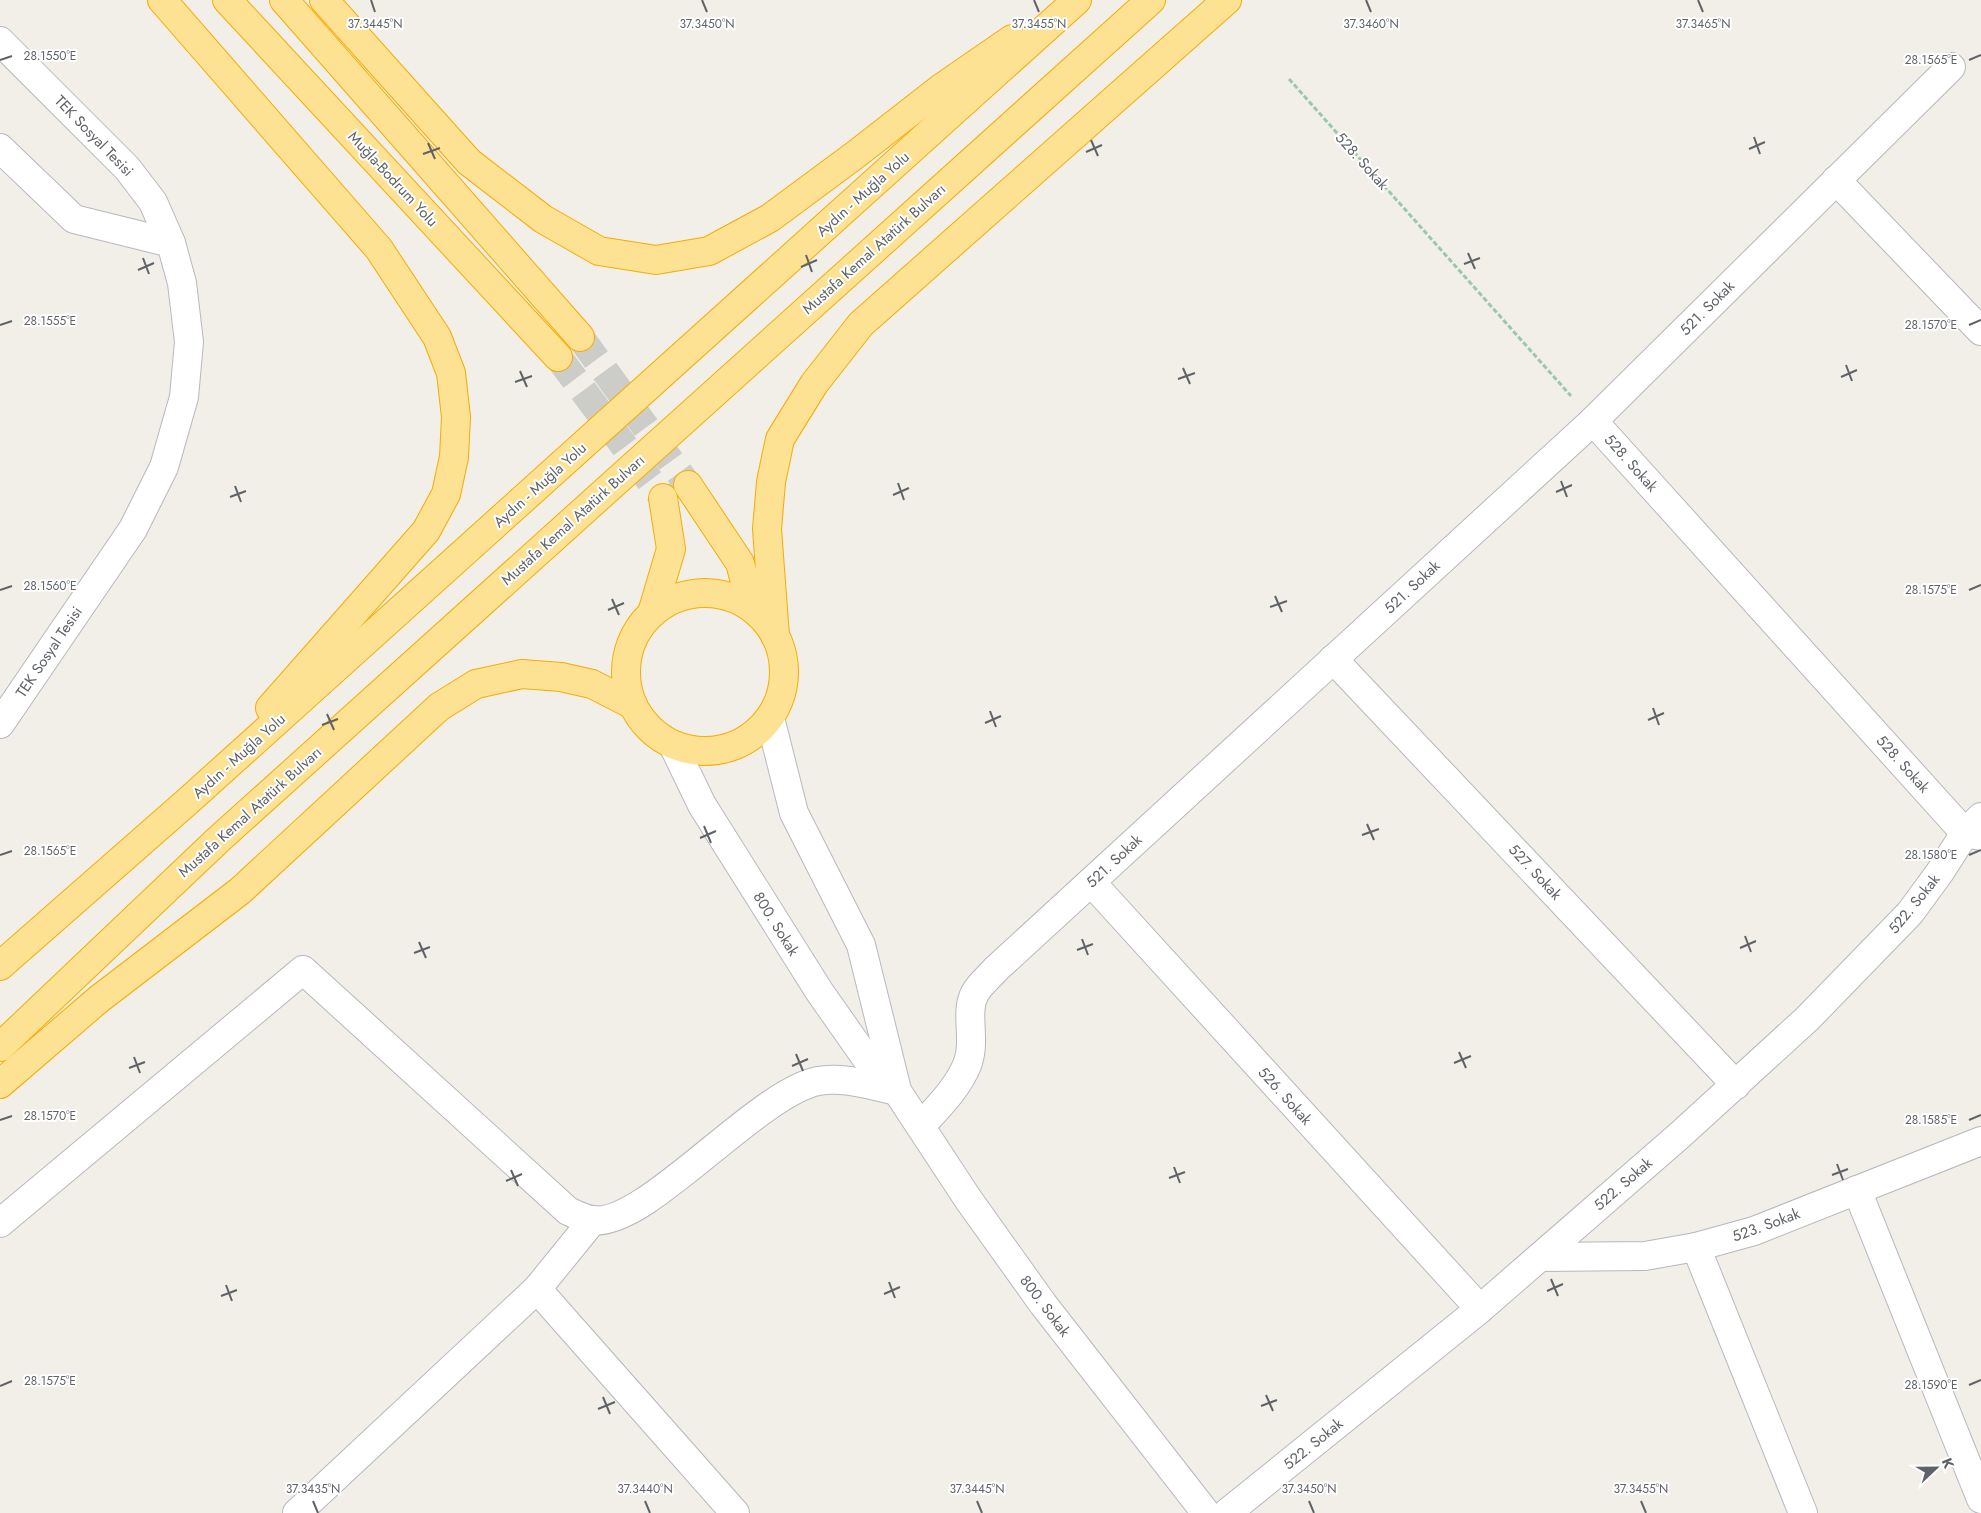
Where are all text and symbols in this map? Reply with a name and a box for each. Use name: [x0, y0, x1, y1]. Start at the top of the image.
text: 37.3445°N: [347, 15, 403, 33]
text: 37.3450°N: [679, 15, 735, 33]
text: 37.3455°N: [1012, 15, 1066, 33]
text: 37.3460°N: [1343, 15, 1399, 33]
text: 37.3465°N: [1676, 15, 1730, 33]
text: 28.1550°E: [24, 47, 76, 65]
text: 28.1565°E: [1905, 51, 1957, 69]
street label: TEK Sosyal Tesisi: [49, 90, 139, 182]
street label: Muğla-Bodrum Yolu: [343, 126, 443, 232]
street label: 528. Sokak: [1330, 127, 1394, 195]
street label: Aydın - Muğla Yolu: [812, 146, 914, 242]
street label: Mustafa Kemal Atatürk Bulvarı: [797, 178, 951, 320]
street label: 521. Sokak: [1675, 275, 1740, 340]
text: 28.1555°E: [24, 312, 76, 330]
text: 28.1570°E: [1905, 316, 1957, 334]
street label: 528. Sokak: [1599, 429, 1663, 497]
street label: Aydın - Muğla Yolu: [489, 437, 591, 533]
street label: Mustafa Kemal Atatürk Bulvarı: [496, 449, 650, 591]
street label: 521. Sokak: [1379, 555, 1445, 619]
text: 28.1560°E: [23, 577, 77, 595]
text: 28.1575°E: [1905, 581, 1957, 599]
street label: TEK Sosyal Tesisi: [10, 602, 88, 702]
street label: Aydın - Muğla Yolu: [188, 708, 290, 804]
street label: 528. Sokak: [1871, 730, 1935, 798]
street label: Mustafa Kemal Atatürk Bulvarı: [173, 741, 327, 883]
street label: 521. Sokak: [1081, 829, 1147, 893]
street label: 527. Sokak: [1503, 839, 1567, 905]
text: 28.1565°E: [24, 842, 76, 860]
text: 28.1580°E: [1905, 846, 1957, 864]
street label: 522. Sokak: [1883, 869, 1945, 939]
street label: 800. Sokak: [748, 888, 805, 961]
street label: 526. Sokak: [1253, 1062, 1317, 1130]
text: 28.1570°E: [24, 1107, 76, 1125]
text: 28.1585°E: [1905, 1111, 1957, 1129]
street label: 522. Sokak: [1589, 1152, 1657, 1216]
street label: 523. Sokak: [1729, 1202, 1803, 1247]
street label: 800. Sokak: [1015, 1271, 1076, 1342]
text: 28.1575°E: [24, 1372, 76, 1390]
text: 28.1590°E: [1904, 1376, 1958, 1394]
street label: 522. Sokak: [1278, 1413, 1348, 1475]
north arrow: [1911, 1443, 1961, 1493]
text: K: [1937, 1455, 1959, 1472]
text: 37.3435°N: [286, 1480, 340, 1498]
text: 37.3440°N: [617, 1480, 673, 1498]
text: 37.3445°N: [949, 1480, 1005, 1498]
text: 37.3450°N: [1281, 1480, 1337, 1498]
text: 37.3455°N: [1614, 1480, 1668, 1498]

